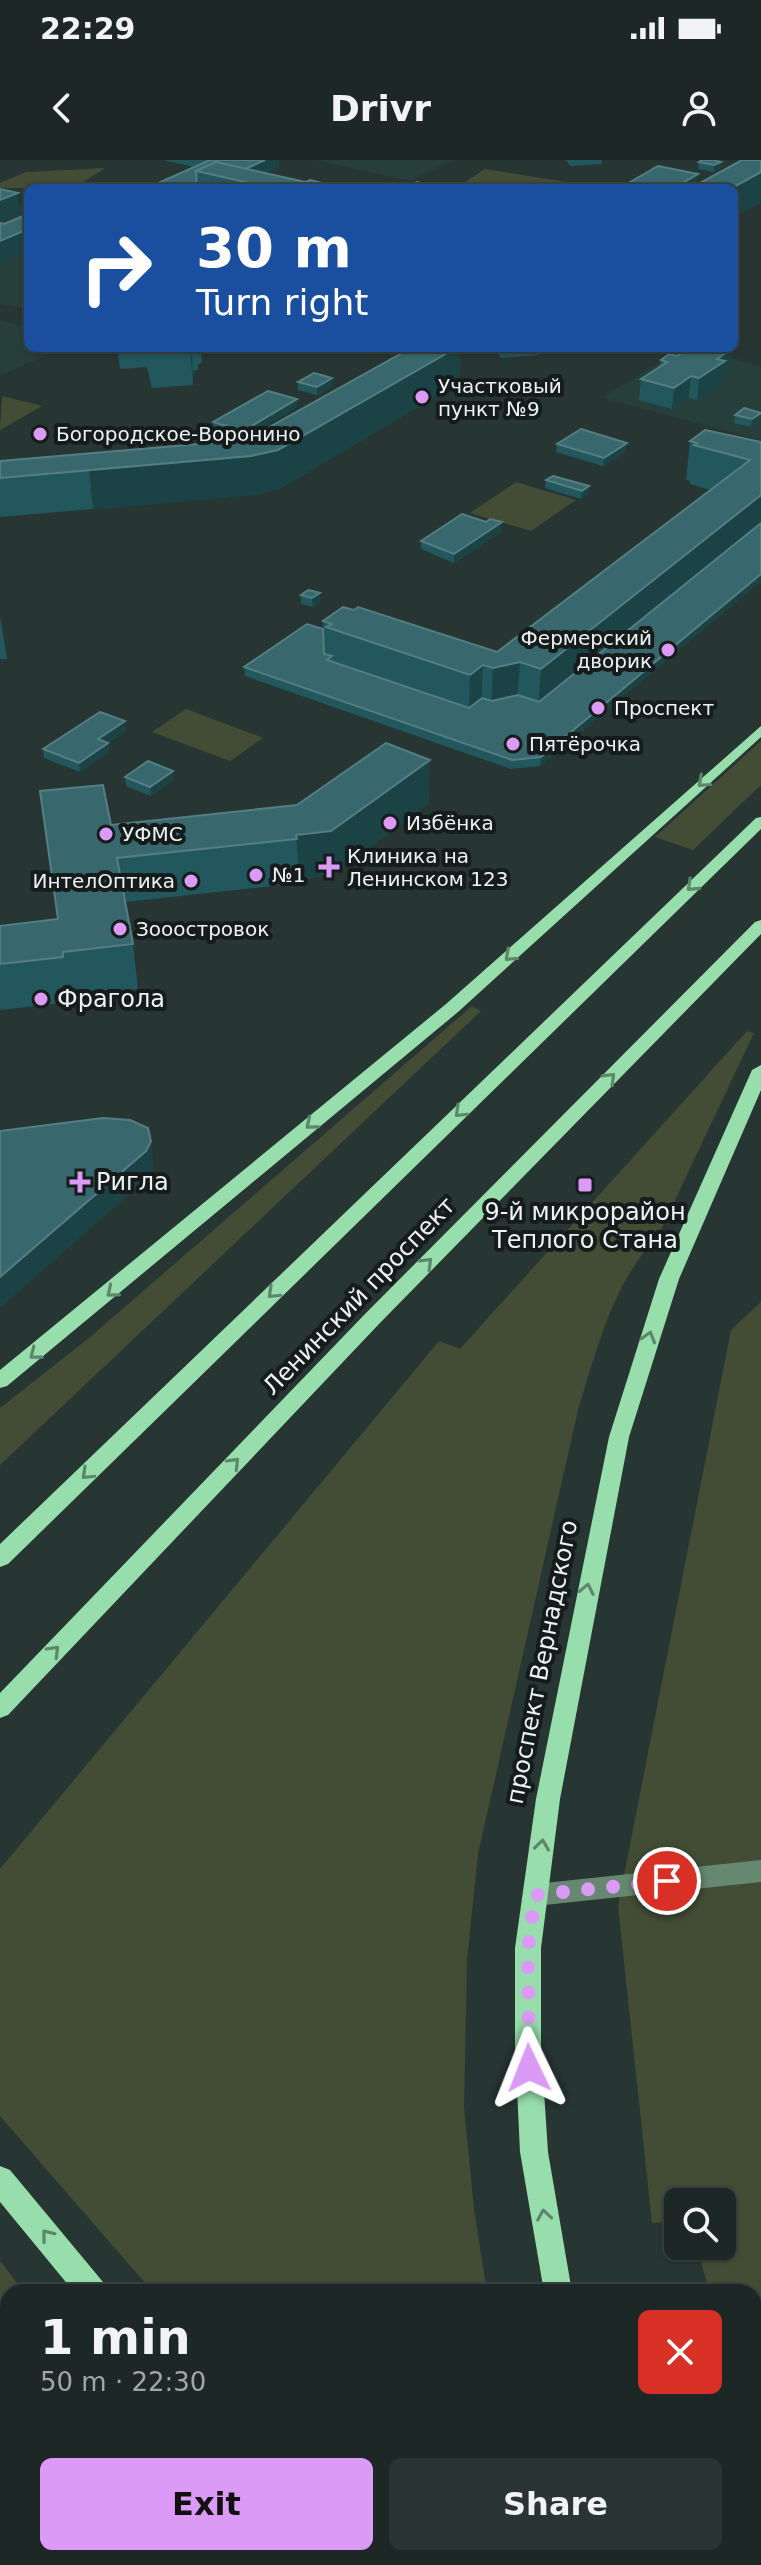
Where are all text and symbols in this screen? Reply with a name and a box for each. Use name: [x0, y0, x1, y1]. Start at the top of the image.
text: 22:29: [40, 11, 136, 46]
icon: back: [40, 86, 84, 130]
icon: person: [677, 86, 721, 130]
text: Drivr: [330, 88, 431, 129]
text: 30 m: [196, 215, 352, 280]
icon: right: [64, 216, 168, 320]
text: Turn right: [196, 282, 368, 323]
place label: Участковый пункт №9: [438, 374, 562, 421]
marker: Участковый пункт №9: [413, 388, 431, 406]
place label: Богородское-Воронино: [56, 422, 301, 446]
marker: Богородское-Воронино: [31, 425, 49, 443]
place label: Фермерский дворик: [521, 626, 652, 673]
marker: Фермерский дворик: [659, 641, 677, 659]
place label: Проспект: [614, 696, 714, 720]
marker: Проспект: [589, 699, 607, 717]
place label: Пятёрочка: [529, 732, 641, 756]
marker: Пятёрочка: [504, 735, 522, 753]
one-way arrow: [698, 773, 712, 788]
place label: Избёнка: [406, 811, 494, 835]
marker: Избёнка: [381, 814, 399, 832]
place label: УФМС: [122, 822, 183, 846]
marker: УФМС: [97, 825, 115, 843]
place label: Клиника на Ленинском 123: [347, 844, 508, 891]
marker: Клиника на Ленинском 123: [318, 856, 340, 878]
place label: №1: [272, 863, 306, 887]
marker: №1: [247, 866, 265, 884]
place label: ИнтелОптика: [32, 869, 175, 893]
marker: ИнтелОптика: [182, 872, 200, 890]
one-way arrow: [686, 876, 701, 890]
place label: Зооостровок: [136, 917, 269, 941]
marker: Зооостровок: [111, 920, 129, 938]
one-way arrow: [504, 947, 519, 961]
place label: Фрагола: [57, 985, 165, 1013]
marker: Фрагола: [32, 990, 50, 1008]
one-way arrow: [601, 1073, 615, 1087]
one-way arrow: [455, 1103, 469, 1117]
one-way arrow: [306, 1114, 320, 1129]
place label: Ригла: [96, 1168, 169, 1196]
marker: Ригла: [71, 1173, 89, 1191]
marker: 9-й микрорайон Теплого Стана: [576, 1176, 594, 1194]
street label: Ленинский проспект: [257, 1191, 461, 1401]
place label: 9-й микрорайон Теплого Стана: [484, 1198, 686, 1254]
one-way arrow: [418, 1258, 432, 1272]
one-way arrow: [107, 1282, 122, 1297]
one-way arrow: [268, 1284, 283, 1298]
one-way arrow: [640, 1331, 656, 1344]
one-way arrow: [30, 1344, 44, 1359]
one-way arrow: [224, 1458, 239, 1472]
one-way arrow: [82, 1465, 96, 1479]
street label: проспект Вернадского: [501, 1518, 583, 1806]
one-way arrow: [578, 1583, 595, 1597]
one-way arrow: [45, 1646, 59, 1660]
one-way arrow: [533, 1838, 550, 1852]
pin: [633, 1847, 701, 1915]
icon: arrive: [645, 1859, 689, 1903]
position arrow: [487, 2026, 571, 2110]
map controls: [664, 2188, 736, 2260]
button: search: [664, 2188, 736, 2260]
one-way arrow: [536, 2209, 553, 2222]
one-way arrow: [42, 2230, 57, 2244]
text: 1 min: [40, 2309, 191, 2365]
button: close: [638, 2310, 722, 2394]
text: 50 m · 22:30: [40, 2367, 206, 2397]
button: Exit: [40, 2458, 373, 2550]
button: Share: [389, 2458, 722, 2550]

